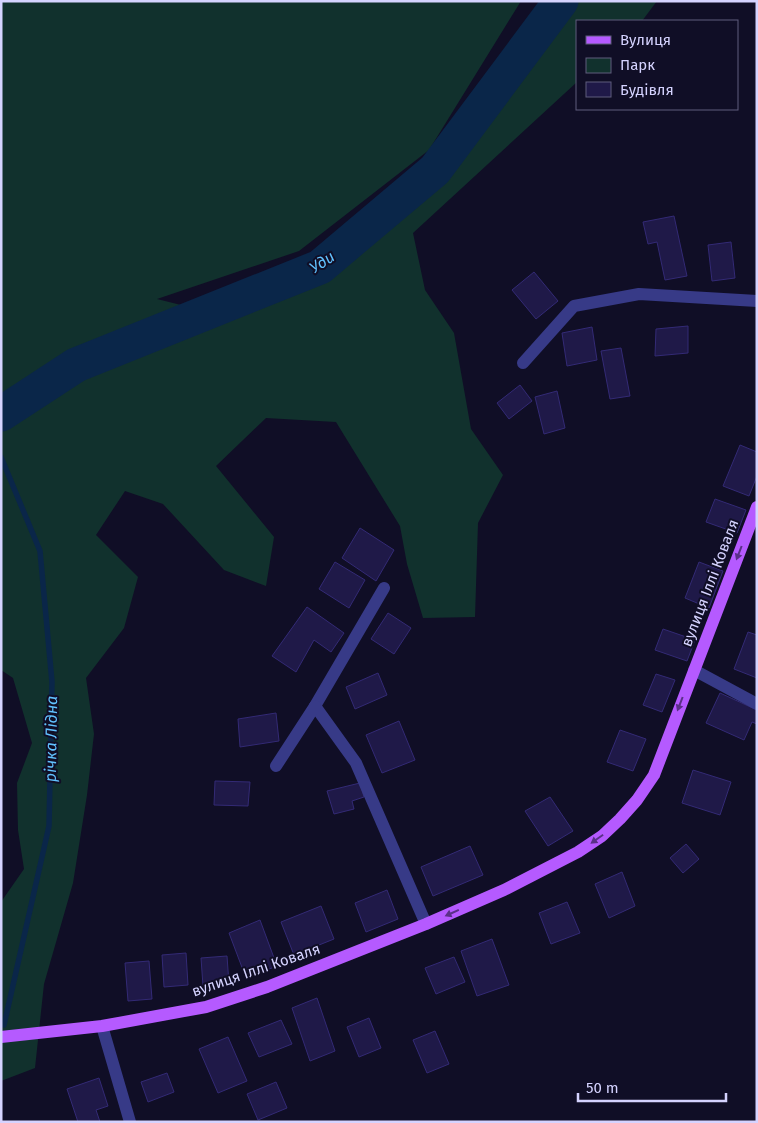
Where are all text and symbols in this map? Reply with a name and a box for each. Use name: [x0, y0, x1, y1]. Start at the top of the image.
legend: [576, 20, 738, 110]
text: Вулиця: [620, 31, 671, 49]
text: Парк: [620, 56, 655, 74]
text: Будівля: [620, 81, 674, 99]
water label: Уди: [306, 247, 338, 277]
street label: вулиця Іллі Коваля: [677, 517, 743, 649]
one-way arrow: [735, 545, 742, 560]
water label: річка Лідна: [41, 696, 61, 782]
one-way arrow: [676, 697, 684, 711]
one-way arrow: [590, 834, 603, 844]
one-way arrow: [445, 909, 459, 917]
street label: вулиця Іллі Коваля: [189, 940, 323, 1000]
scale bar: [578, 1070, 726, 1102]
text: 50 m: [586, 1079, 619, 1097]

